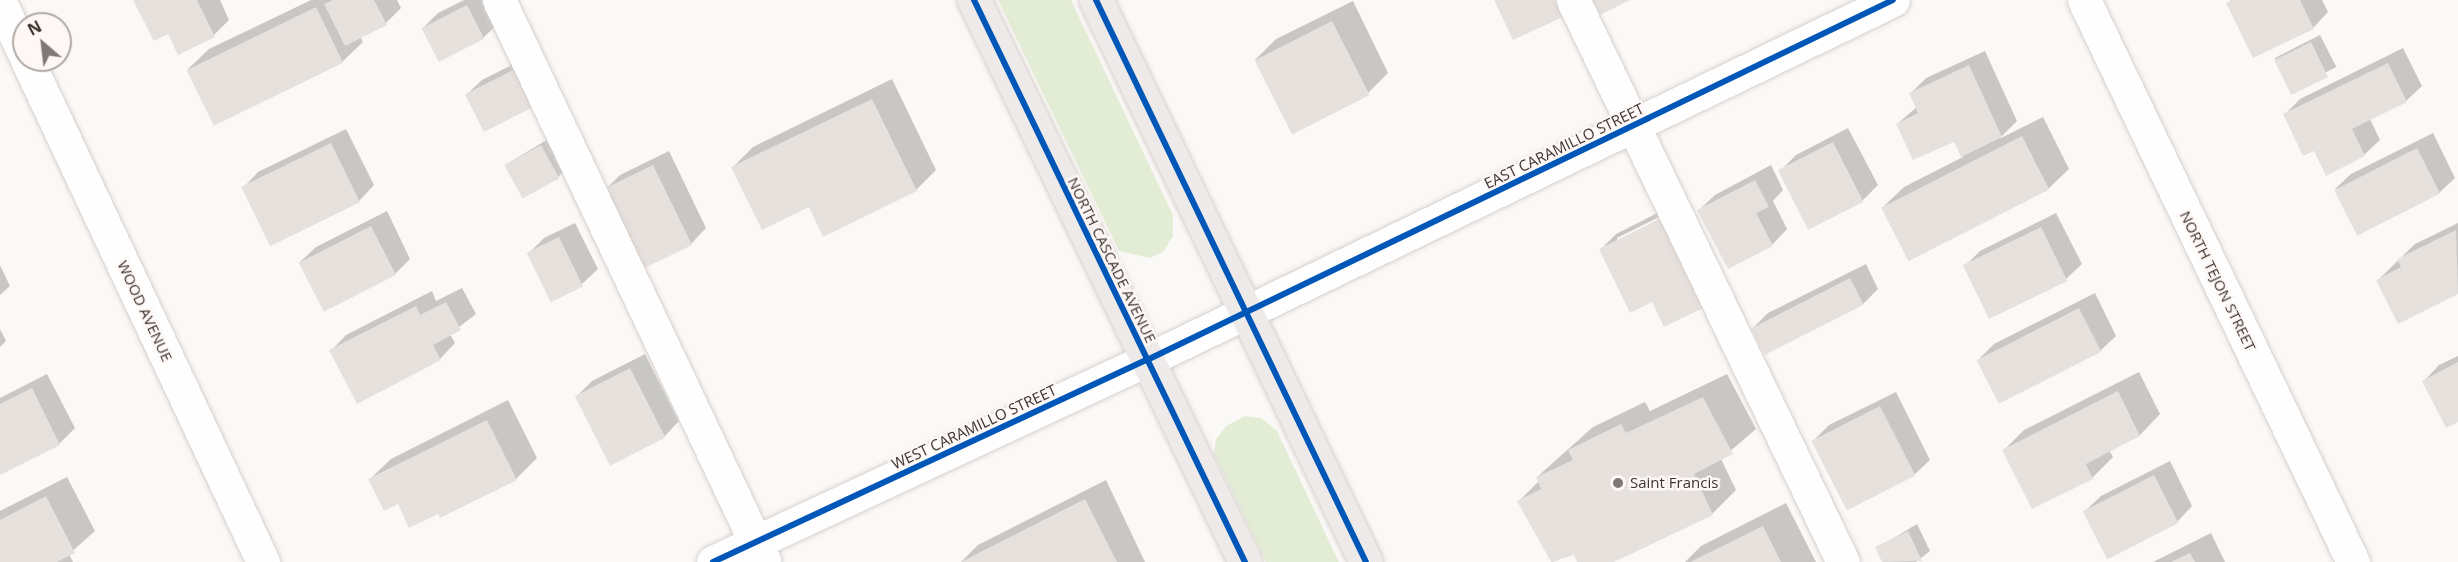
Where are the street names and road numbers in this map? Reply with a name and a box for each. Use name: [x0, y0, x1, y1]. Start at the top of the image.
street label: EAST CARAMILLO STREET: [1481, 99, 1647, 193]
street label: NORTH CASCADE AVENUE: [1064, 174, 1160, 346]
street label: NORTH TEJON STREET: [2176, 208, 2260, 354]
street label: WOOD AVENUE: [114, 258, 176, 364]
street label: WEST CARAMILLO STREET: [889, 381, 1059, 473]

